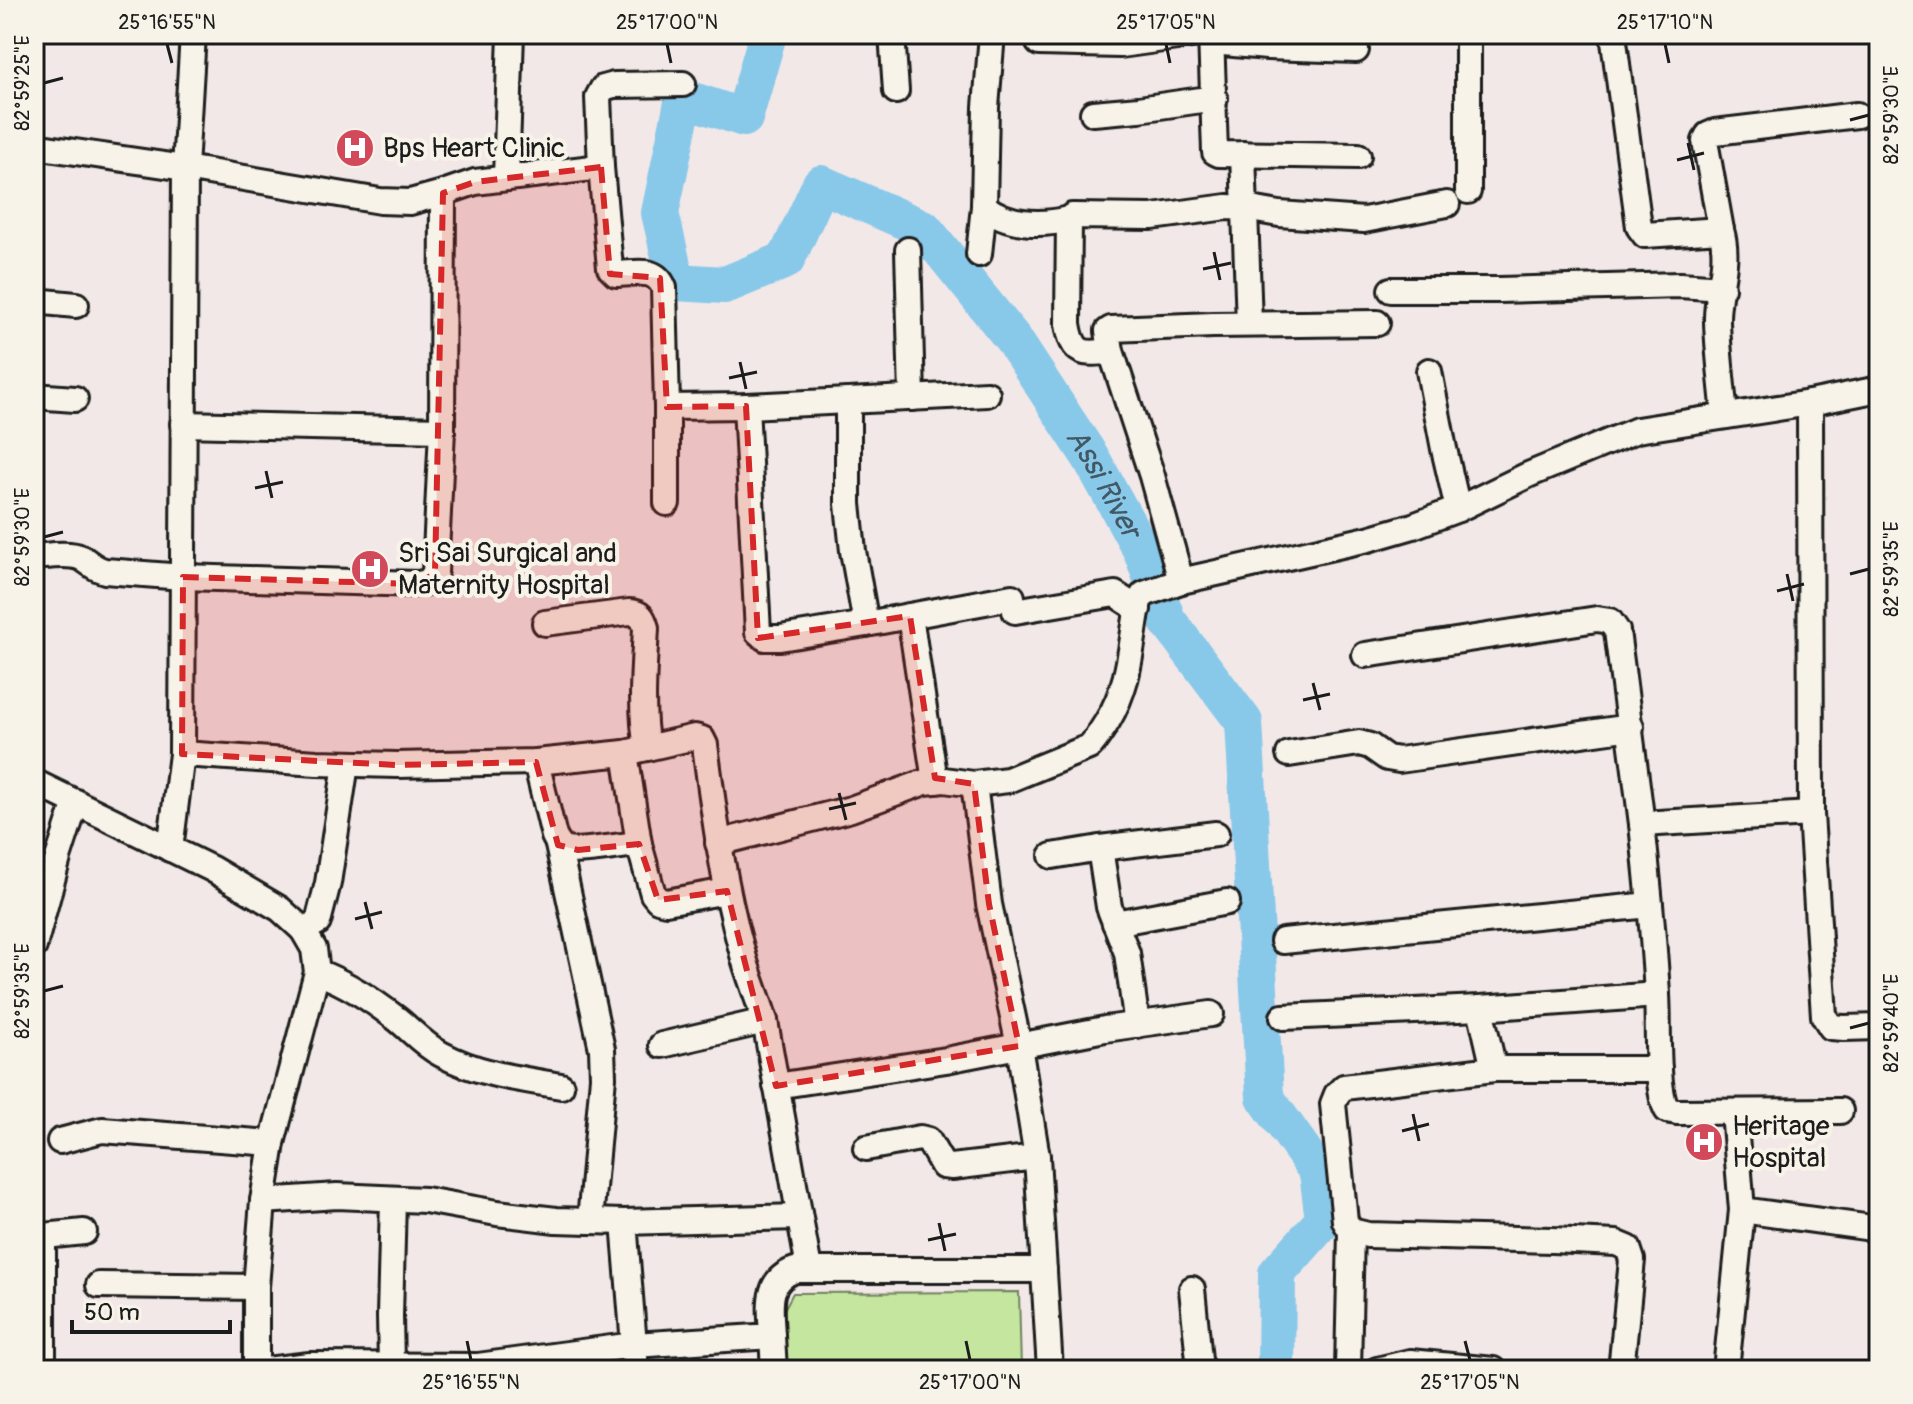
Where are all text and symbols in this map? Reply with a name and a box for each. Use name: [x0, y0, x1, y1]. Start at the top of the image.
text: 25°16'55"N: [118, 10, 216, 35]
text: 25°17'00"N: [616, 10, 718, 35]
text: 25°17'05"N: [1116, 10, 1216, 35]
text: 25°17'10"N: [1617, 10, 1713, 35]
text: 82°59'25"E: [10, 35, 35, 131]
text: 82°59'30"E: [1879, 66, 1904, 164]
hospital icon: Bps Heart Clinic: [334, 127, 376, 169]
place label: Bps Heart Clinic: [383, 131, 565, 166]
water label: Assi River: [1058, 421, 1151, 547]
text: 82°59'30"E: [10, 488, 35, 586]
text: 82°59'35"E: [1879, 521, 1904, 617]
place label: Sri Sai Surgical and Maternity Hospital: [398, 536, 617, 603]
hospital icon: Sri Sai Surgical and Maternity Hospital: [349, 548, 391, 590]
text: 82°59'35"E: [10, 943, 35, 1039]
text: 82°59'40"E: [1879, 974, 1904, 1072]
place label: Heritage Hospital: [1732, 1109, 1830, 1176]
hospital icon: Heritage Hospital: [1683, 1121, 1725, 1163]
scale bar: [72, 1284, 230, 1334]
text: 50 m: [84, 1298, 140, 1327]
text: 25°16'55"N: [422, 1370, 520, 1395]
text: 25°17'00"N: [919, 1370, 1021, 1395]
text: 25°17'05"N: [1420, 1370, 1520, 1395]

